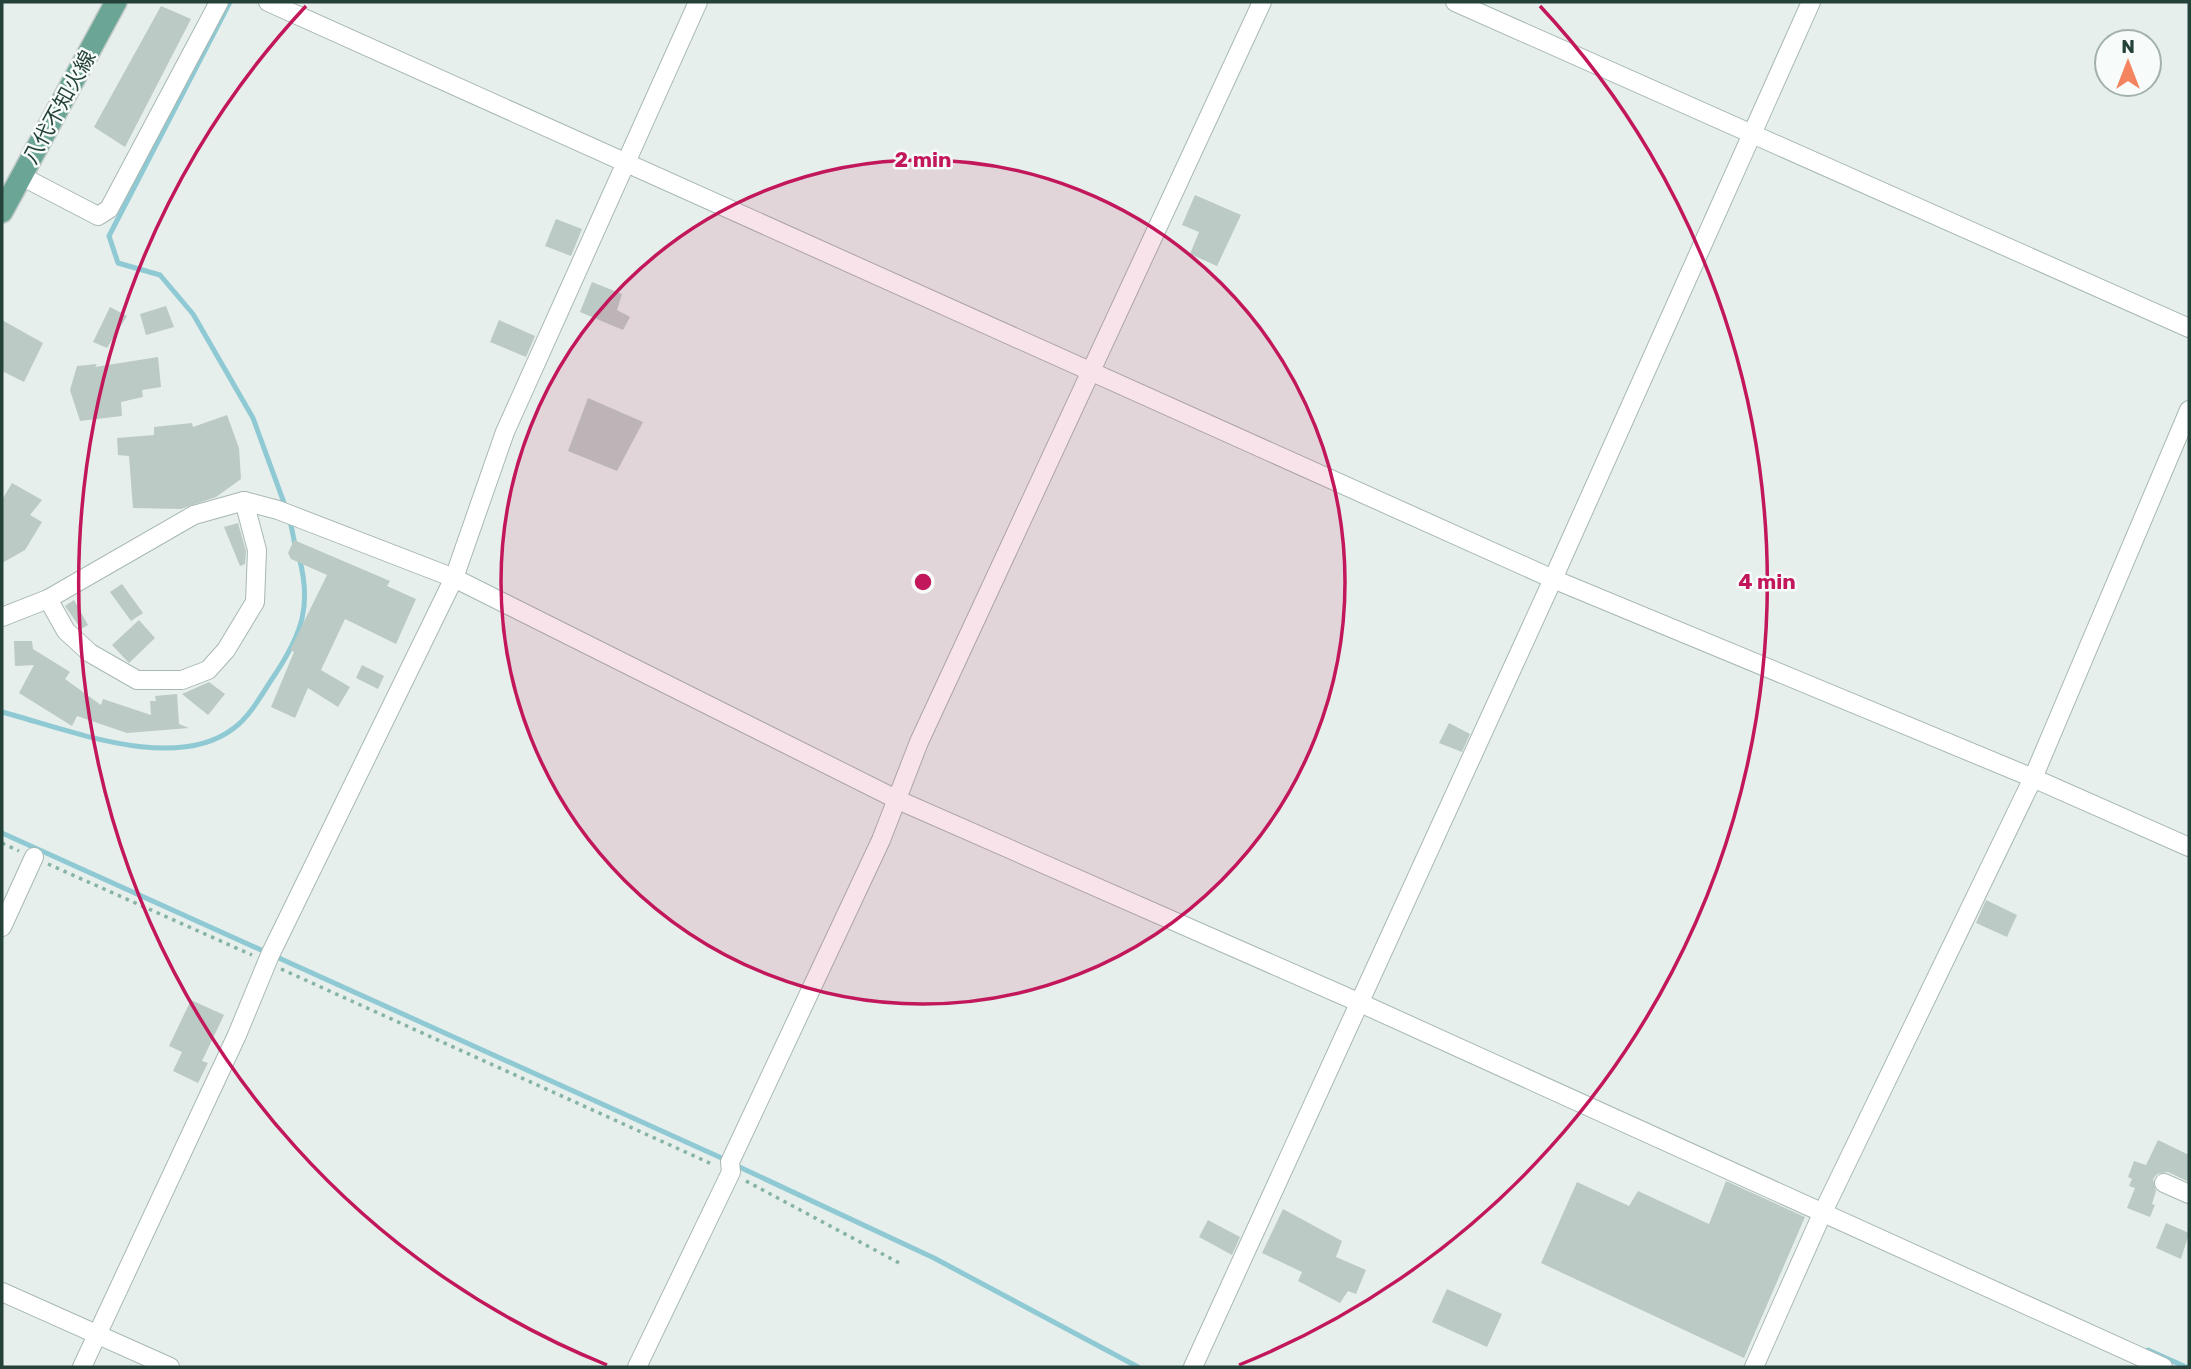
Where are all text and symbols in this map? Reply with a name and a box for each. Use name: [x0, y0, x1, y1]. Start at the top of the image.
north arrow: [2093, 28, 2163, 98]
text: N: [2121, 35, 2135, 58]
street label: 八代不知火線: [18, 46, 100, 168]
text: 2 min: [895, 147, 951, 172]
text: 4 min: [1738, 569, 1796, 594]
centre of rings: [911, 570, 935, 594]

